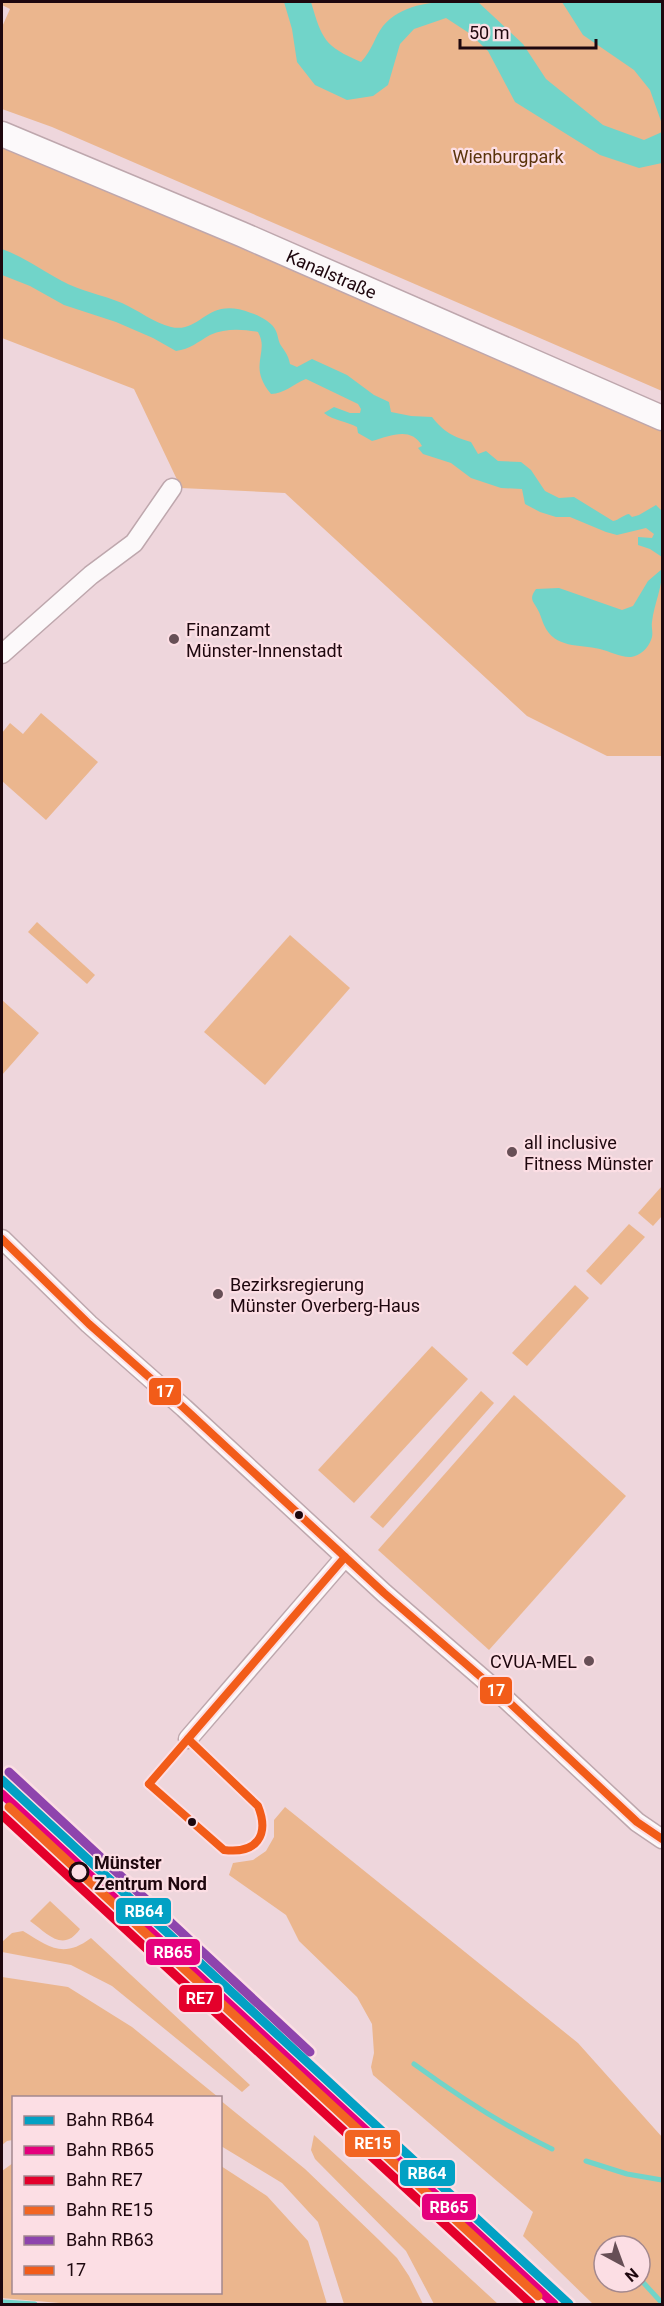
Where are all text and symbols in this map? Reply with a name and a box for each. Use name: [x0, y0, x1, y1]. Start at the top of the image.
scale bar: [460, 12, 596, 50]
text: 50 m: [469, 22, 509, 43]
park label: Wienburgpark: [452, 146, 564, 167]
street label: Kanalstraße: [283, 245, 380, 303]
place label: Finanzamt Münster-Innenstadt: [186, 619, 343, 661]
marker: Finanzamt Münster-Innenstadt: [167, 632, 181, 646]
place label: all inclusive Fitness Münster: [524, 1132, 653, 1174]
marker: all inclusive Fitness Münster: [505, 1145, 519, 1159]
place label: Bezirksregierung Münster Overberg-Haus: [230, 1274, 420, 1316]
marker: Bezirksregierung Münster Overberg-Haus: [211, 1287, 225, 1301]
line badge: 17: [148, 1377, 182, 1406]
text: 17: [156, 1382, 174, 1401]
unlabelled marker: [293, 1509, 305, 1521]
place label: CVUA-MEL: [490, 1651, 577, 1672]
marker: CVUA-MEL: [582, 1654, 596, 1668]
line badge: 17: [479, 1676, 513, 1705]
text: 17: [487, 1681, 505, 1700]
unlabelled marker: [186, 1816, 198, 1828]
place label: Münster Zentrum Nord: [94, 1852, 207, 1894]
marker: Münster Zentrum Nord: [69, 1862, 89, 1882]
line badge: RB64: [115, 1897, 172, 1925]
text: RB64: [125, 1902, 163, 1921]
line badge: RB65: [145, 1938, 201, 1966]
text: RB65: [154, 1943, 192, 1962]
line badge: RE7: [178, 1984, 223, 2013]
text: RE7: [186, 1989, 214, 2008]
legend: [12, 2096, 222, 2294]
text: Bahn RB64: [66, 2109, 154, 2130]
line badge: RE15: [344, 2129, 401, 2158]
text: RE15: [354, 2134, 392, 2153]
text: Bahn RB65: [66, 2139, 154, 2160]
line badge: RB64: [399, 2159, 456, 2187]
text: RB64: [408, 2164, 446, 2183]
text: Bahn RE7: [66, 2169, 143, 2190]
line badge: RB65: [421, 2193, 477, 2221]
text: RB65: [430, 2198, 468, 2217]
text: Bahn RE15: [66, 2199, 153, 2220]
text: Bahn RB63: [66, 2229, 154, 2250]
north arrow: [592, 2234, 652, 2294]
text: 17: [66, 2259, 86, 2280]
text: N: [621, 2264, 642, 2286]

